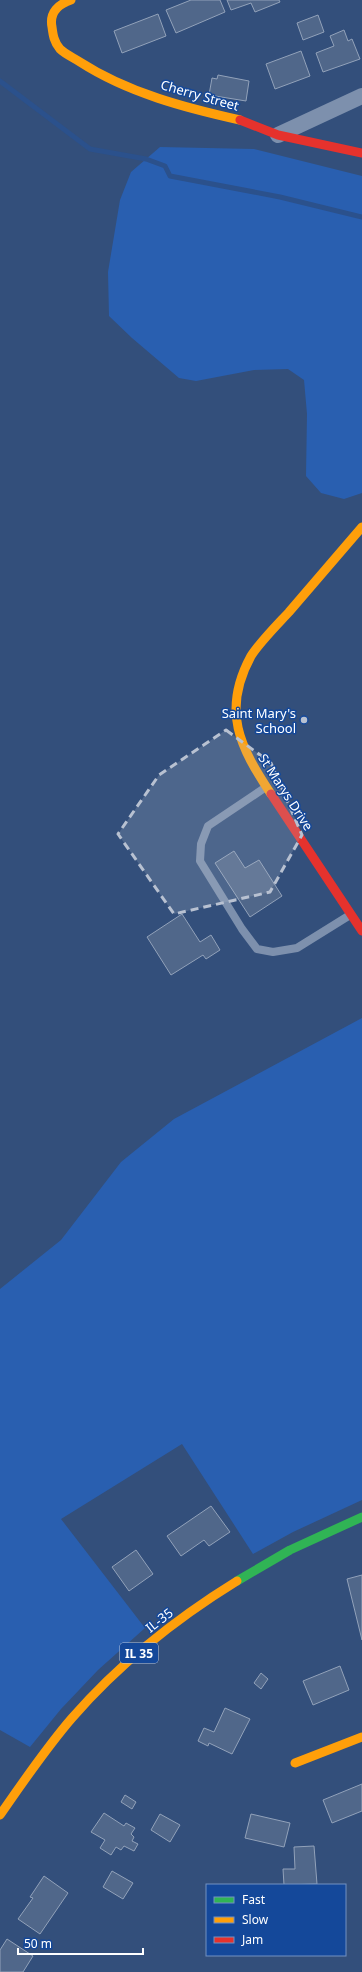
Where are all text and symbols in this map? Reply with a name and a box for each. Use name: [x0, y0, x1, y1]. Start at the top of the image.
street label: Cherry Street: [159, 75, 242, 115]
place label: Saint Mary's School: [222, 704, 296, 737]
marker: Saint Mary's School: [299, 715, 309, 725]
street label: St Marys Drive: [254, 750, 318, 834]
street label: IL-35: [142, 1604, 176, 1636]
road number: IL 35: [120, 1643, 158, 1663]
legend: [206, 1884, 346, 1956]
text: Fast: [242, 1891, 266, 1908]
text: Slow: [242, 1911, 269, 1928]
scale bar: [18, 1930, 143, 1956]
text: Jam: [241, 1931, 263, 1948]
text: 50 m: [24, 1935, 52, 1952]

